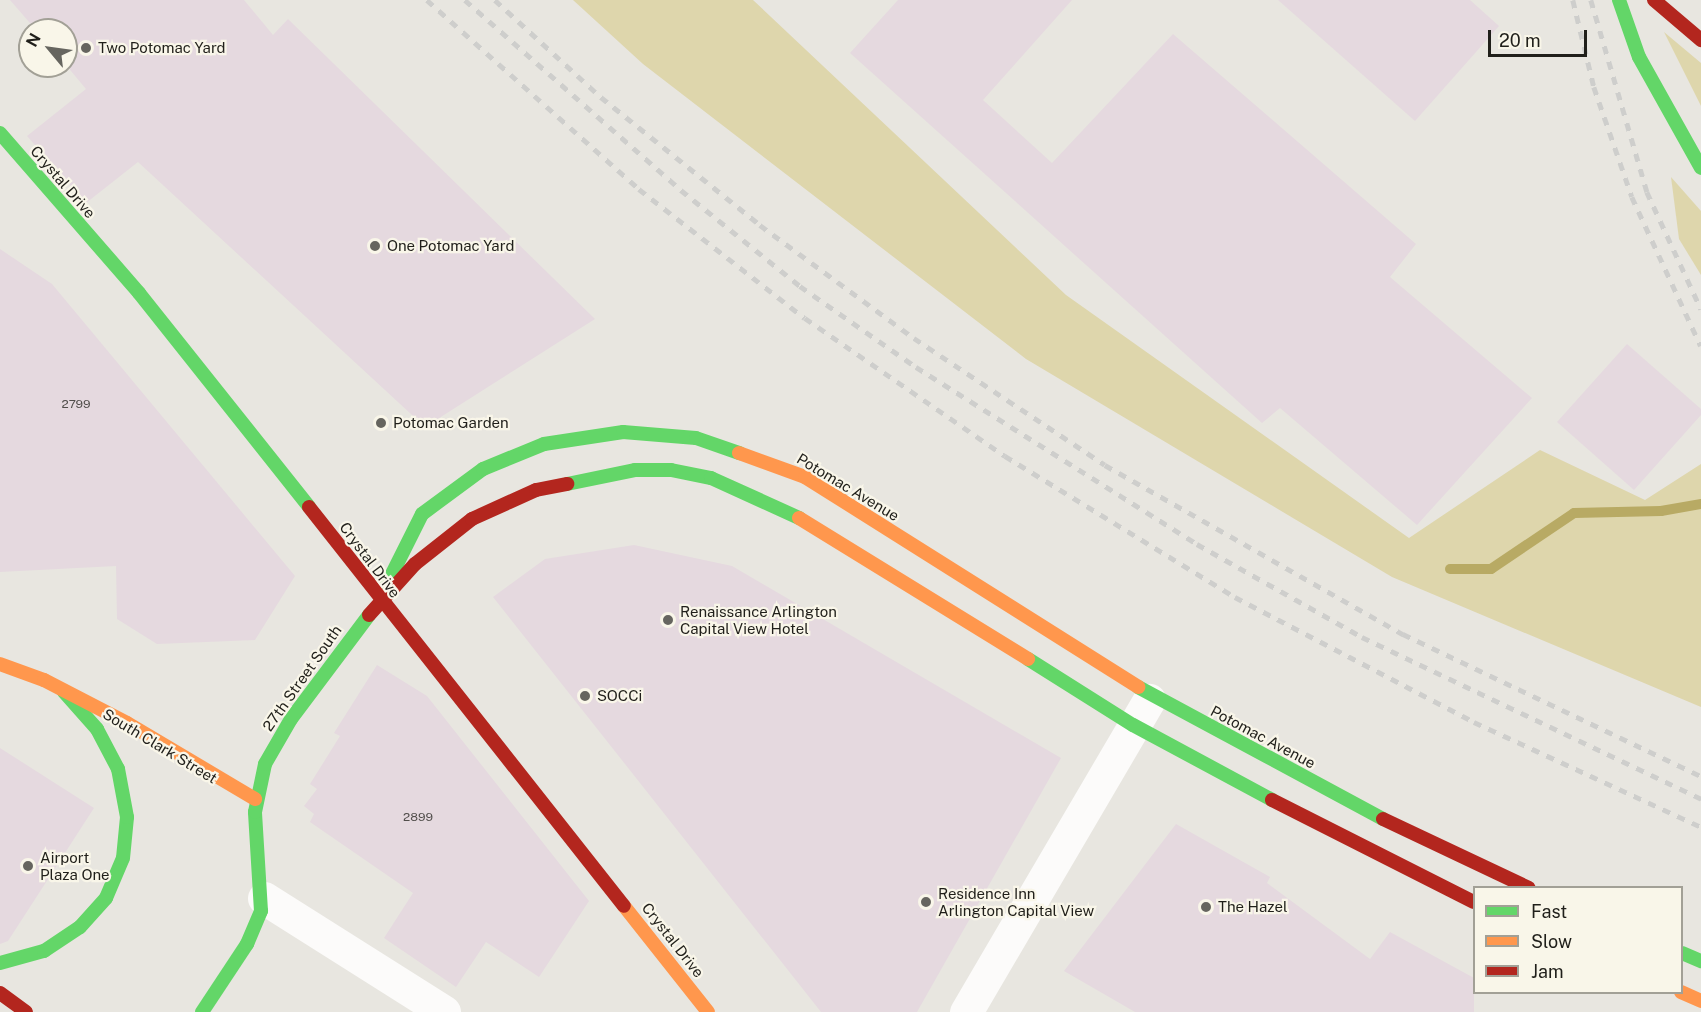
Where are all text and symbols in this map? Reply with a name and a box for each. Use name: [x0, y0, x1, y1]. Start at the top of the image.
north arrow: [18, 18, 78, 78]
scale bar: [1491, 18, 1590, 56]
text: N: [22, 30, 45, 50]
text: 20 m: [1499, 30, 1541, 51]
place label: Two Potomac Yard: [98, 39, 226, 57]
marker: Two Potomac Yard: [79, 41, 93, 55]
street label: Crystal Drive: [27, 142, 99, 222]
place label: One Potomac Yard: [387, 237, 515, 255]
marker: One Potomac Yard: [368, 239, 382, 253]
house number: 2799: [61, 398, 91, 412]
place label: Potomac Garden: [393, 414, 509, 432]
marker: Potomac Garden: [374, 416, 388, 430]
street label: Potomac Avenue: [794, 449, 902, 525]
street label: Crystal Drive: [336, 519, 404, 601]
place label: Renaissance Arlington Capital View Hotel: [680, 602, 837, 637]
marker: Renaissance Arlington Capital View Hotel: [661, 613, 675, 627]
street label: 27th Street South: [259, 622, 345, 734]
place label: SOCCi: [597, 687, 642, 705]
marker: SOCCi: [578, 689, 592, 703]
street label: Potomac Avenue: [1207, 702, 1319, 772]
street label: South Clark Street: [100, 705, 220, 787]
house number: 2899: [403, 811, 433, 825]
place label: Airport Plaza One: [40, 848, 110, 883]
marker: Airport Plaza One: [21, 859, 35, 873]
place label: Residence Inn Arlington Capital View: [938, 884, 1095, 919]
legend: [1473, 886, 1683, 994]
marker: Residence Inn Arlington Capital View: [919, 895, 933, 909]
place label: The Hazel: [1218, 898, 1288, 916]
street label: Crystal Drive: [638, 899, 708, 981]
marker: The Hazel: [1199, 900, 1213, 914]
text: Fast: [1531, 901, 1567, 922]
text: Slow: [1531, 931, 1572, 952]
text: Jam: [1531, 961, 1564, 982]

